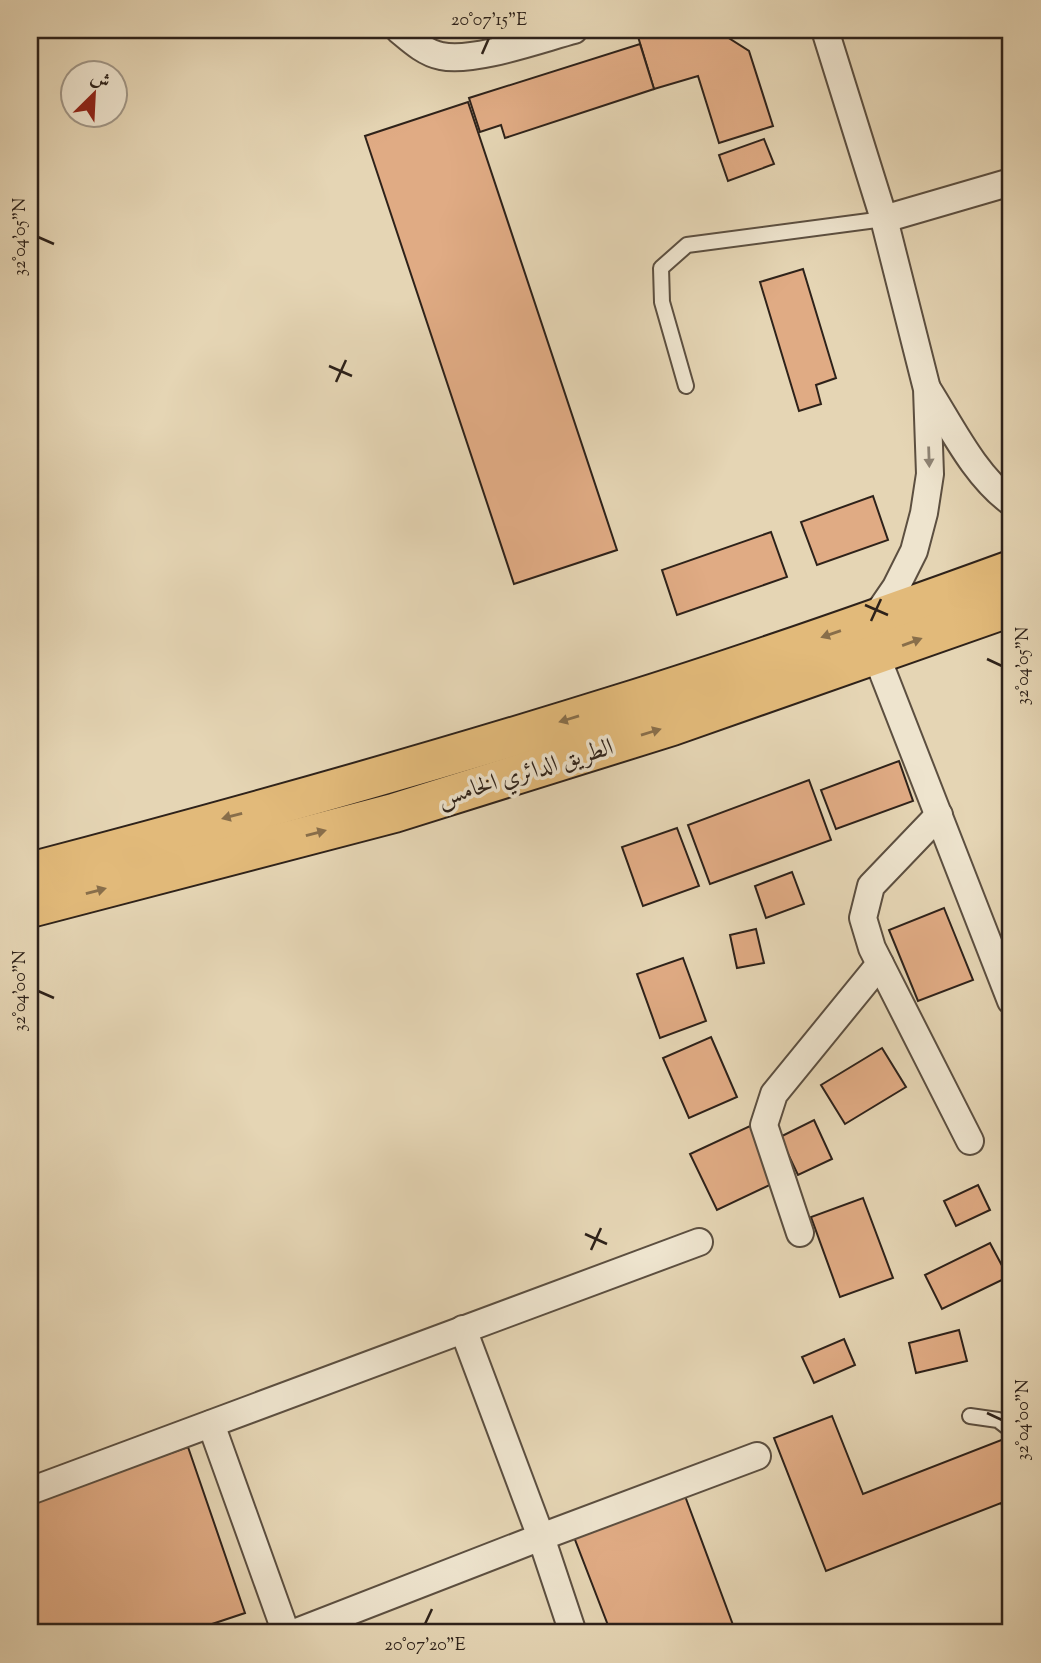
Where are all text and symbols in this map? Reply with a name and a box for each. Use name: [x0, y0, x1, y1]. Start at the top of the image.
text: 20°07'15"E: [451, 8, 527, 34]
north arrow: [60, 60, 130, 130]
text: ش: [86, 65, 114, 97]
text: 32°04'05"N: [8, 198, 34, 276]
one-way arrow: [924, 446, 935, 468]
text: 32°04'05"N: [1011, 627, 1037, 705]
one-way arrow: [821, 629, 842, 640]
one-way arrow: [902, 636, 923, 647]
one-way arrow: [558, 715, 579, 725]
one-way arrow: [641, 727, 662, 737]
street label: الطريق الدائري الخامس: [433, 731, 618, 817]
one-way arrow: [221, 812, 242, 822]
one-way arrow: [305, 827, 327, 838]
one-way arrow: [85, 885, 107, 896]
text: 32°04'00"N: [8, 950, 34, 1032]
text: 32°04'00"N: [1011, 1379, 1037, 1461]
text: 20°07'20"E: [384, 1633, 466, 1659]

